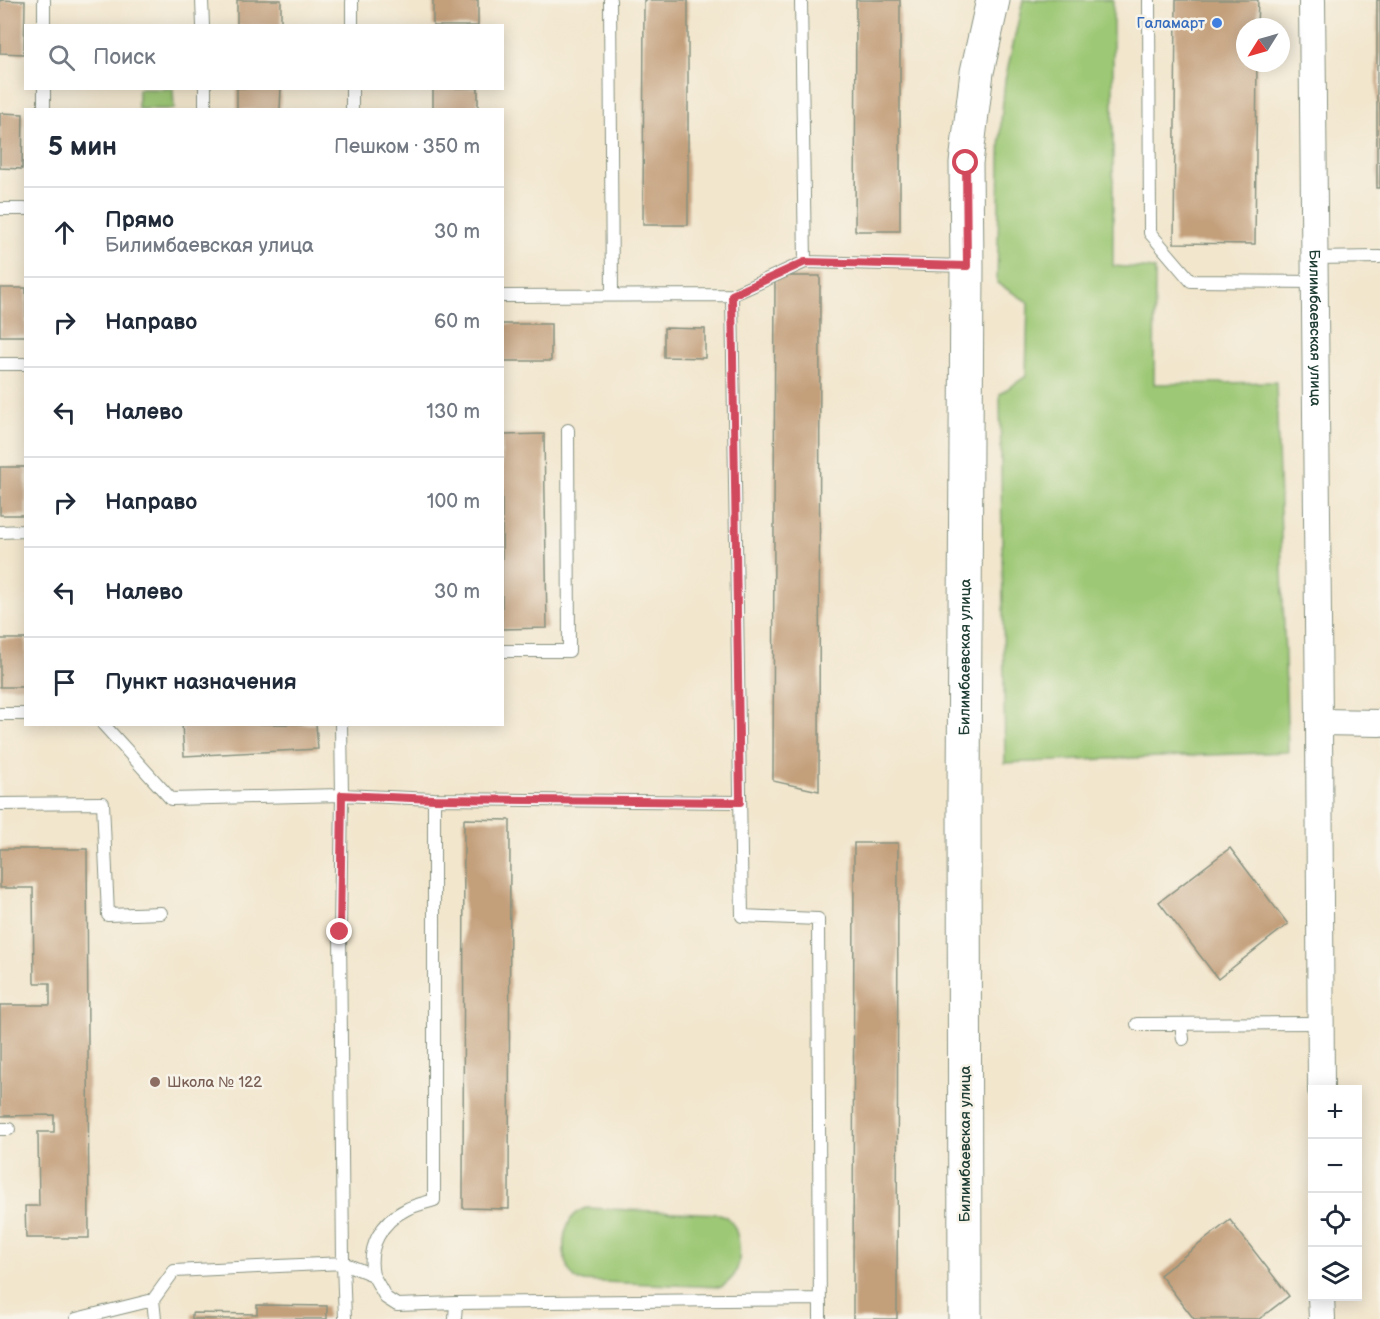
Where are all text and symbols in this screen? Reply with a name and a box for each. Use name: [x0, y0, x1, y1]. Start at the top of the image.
place label: Галамарт: [1137, 14, 1205, 33]
marker: Галамарт: [1210, 16, 1224, 30]
north arrow: [1236, 18, 1290, 72]
search box: [24, 24, 504, 90]
icon: search: [45, 41, 78, 74]
text: Поиск: [93, 44, 156, 71]
text: 5 мин: [48, 132, 117, 163]
text: Пешком · 350 m: [334, 135, 480, 159]
route start: [952, 149, 978, 175]
text: Прямо: [105, 207, 174, 234]
icon: ahead: [48, 216, 81, 249]
text: 30 m: [434, 220, 480, 244]
text: Билимбаевская улица: [105, 234, 314, 258]
street label: Билимбаевская улица: [1304, 249, 1325, 407]
icon: right: [48, 306, 81, 339]
text: Направо: [105, 309, 197, 336]
text: 60 m: [434, 310, 480, 334]
icon: left: [48, 396, 81, 429]
text: Налево: [105, 399, 183, 426]
text: 130 m: [426, 400, 480, 424]
icon: right: [48, 486, 81, 519]
text: Направо: [105, 489, 197, 516]
text: 100 m: [427, 490, 480, 514]
icon: left: [48, 576, 81, 609]
street label: Билимбаевская улица: [955, 578, 975, 735]
text: Налево: [105, 579, 183, 606]
text: 30 m: [434, 580, 480, 604]
icon: arrive: [48, 666, 81, 699]
text: Пункт назначения: [105, 669, 297, 696]
route end: [326, 918, 352, 944]
street label: Билимбаевская улица: [956, 1066, 975, 1222]
place label: Школа № 122: [167, 1073, 262, 1092]
marker: Школа № 122: [148, 1075, 162, 1089]
map controls: [1308, 1085, 1362, 1301]
button: +: [1308, 1085, 1362, 1139]
button: −: [1308, 1139, 1362, 1193]
button: locate: [1308, 1193, 1362, 1247]
button: layers: [1308, 1247, 1362, 1301]

